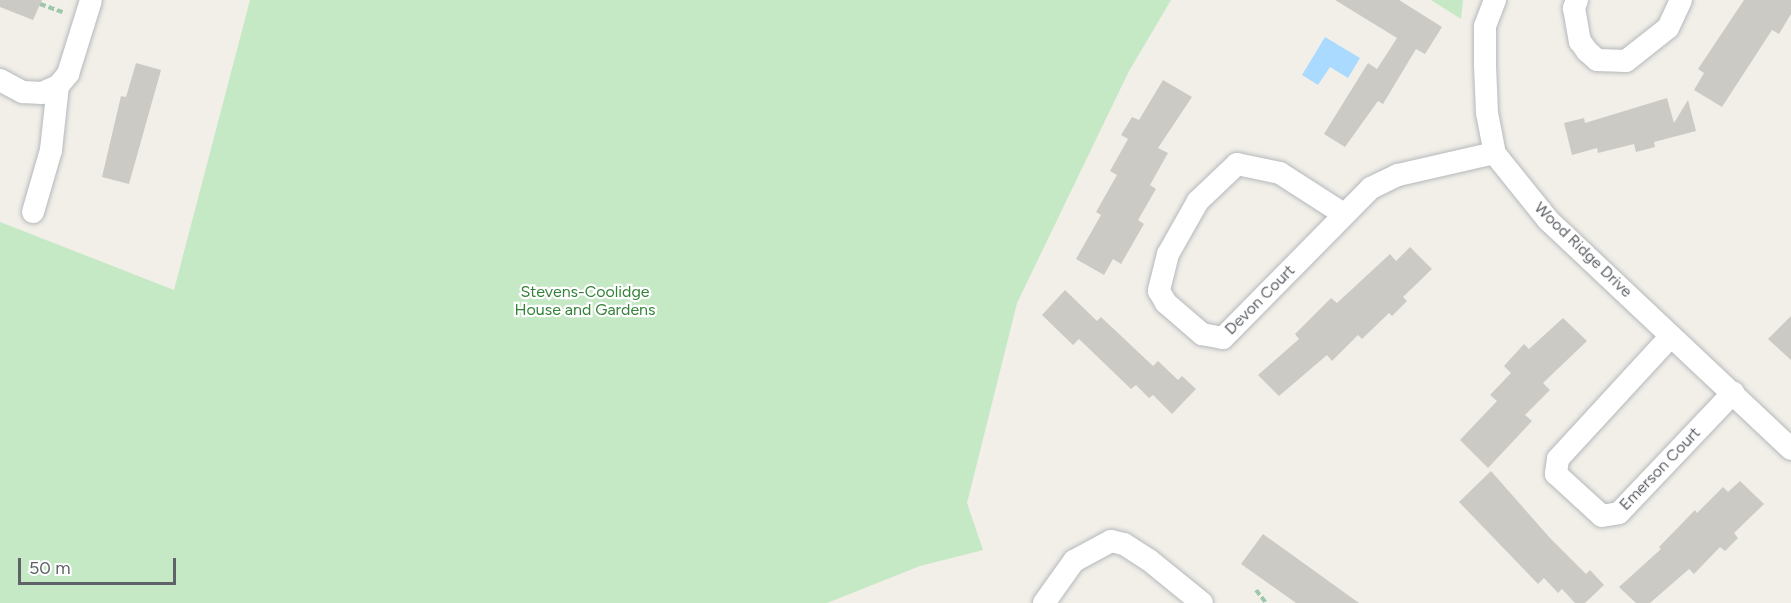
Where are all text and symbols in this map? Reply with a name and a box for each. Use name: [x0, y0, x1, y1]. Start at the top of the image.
street label: Wood Ridge Drive: [1530, 198, 1636, 302]
street label: Devon Court: [1221, 261, 1299, 339]
park label: Stevens-Coolidge House and Gardens: [514, 282, 656, 320]
street label: Emerson Court: [1616, 423, 1704, 515]
scale bar: [21, 546, 178, 584]
text: 50 m: [29, 557, 71, 579]

